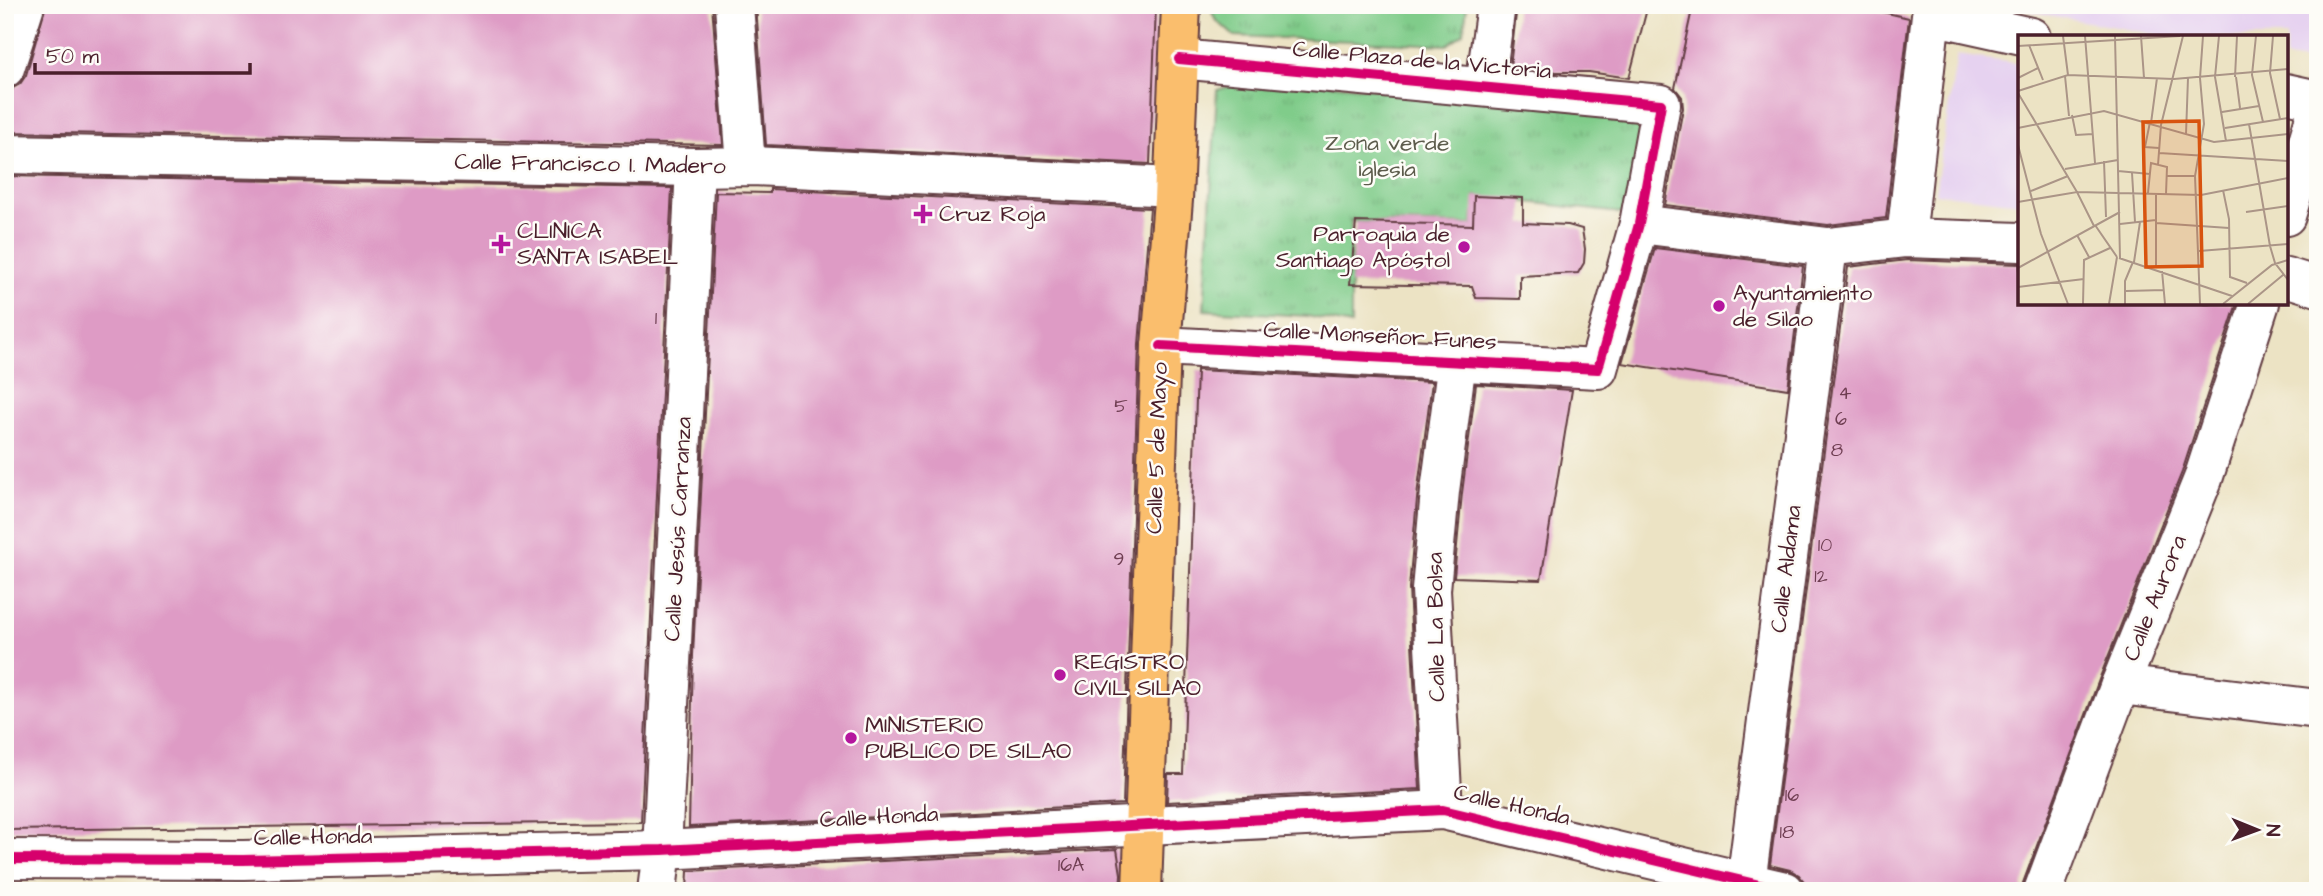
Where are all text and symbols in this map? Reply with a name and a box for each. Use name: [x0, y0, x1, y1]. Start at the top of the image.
scale bar: [35, 32, 250, 76]
street label: Calle Plaza de la Victoria: [1291, 33, 1553, 87]
inset map: [2018, 35, 2288, 304]
text: 50 m: [46, 42, 100, 71]
park label: Zona verde iglesia: [1325, 127, 1449, 186]
street label: Calle Francisco I. Madero: [454, 146, 726, 182]
place label: Cruz Roja: [939, 198, 1046, 230]
marker: Cruz Roja: [913, 204, 933, 224]
place label: CLINICA SANTA ISABEL: [517, 215, 678, 273]
place label: Parroquia de Santiago Apóstol: [1276, 218, 1450, 277]
marker: CLINICA SANTA ISABEL: [491, 234, 511, 254]
marker: Parroquia de Santiago Apóstol: [1456, 239, 1472, 255]
place label: Ayuntamiento de Silao: [1733, 277, 1872, 335]
marker: Ayuntamiento de Silao: [1711, 298, 1727, 314]
house number: 1: [655, 305, 658, 332]
street label: Calle Monseñor Funes: [1262, 314, 1498, 358]
street label: Calle 5 de Mayo: [1138, 361, 1177, 535]
house number: 4: [1839, 380, 1852, 407]
house number: 5: [1114, 393, 1128, 420]
house number: 6: [1835, 406, 1847, 433]
street label: Calle Jesús Carranza: [656, 415, 700, 642]
house number: 8: [1831, 437, 1843, 464]
street label: Calle Aldama: [1762, 503, 1810, 635]
street label: Calle Aurora: [2115, 530, 2195, 666]
house number: 10: [1818, 532, 1832, 559]
house number: 9: [1114, 546, 1124, 573]
street label: Calle La Bolsa: [1419, 552, 1453, 702]
house number: 12: [1814, 563, 1828, 590]
place label: REGISTRO CIVIL SILAO: [1074, 646, 1201, 704]
marker: REGISTRO CIVIL SILAO: [1052, 667, 1068, 683]
place label: MINISTERIO PUBLICO DE SILAO: [865, 709, 1071, 767]
marker: MINISTERIO PUBLICO DE SILAO: [843, 730, 859, 746]
street label: Calle Honda: [1451, 776, 1574, 834]
house number: 16: [1785, 782, 1799, 809]
north arrow: [2222, 794, 2292, 864]
street label: Calle Honda: [819, 798, 939, 836]
house number: 18: [1780, 819, 1794, 846]
street label: Calle Honda: [253, 820, 373, 854]
text: N: [2259, 824, 2286, 837]
house number: 16A: [1058, 852, 1084, 879]

